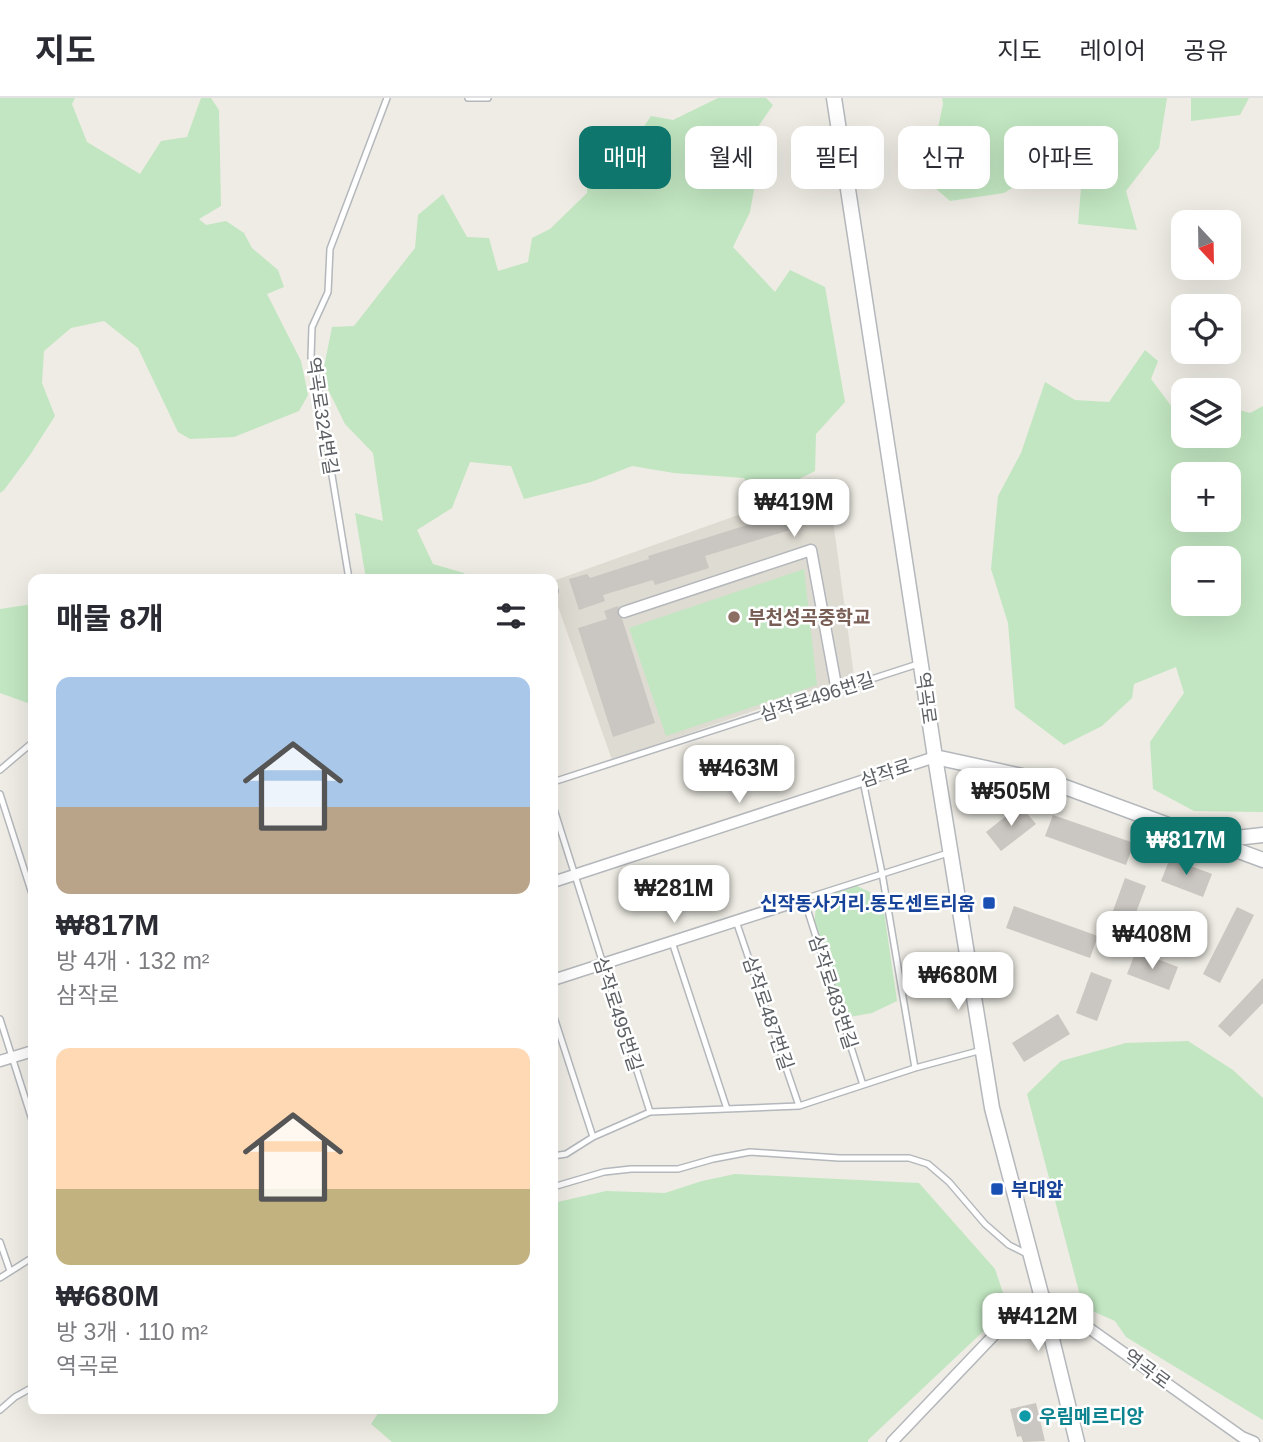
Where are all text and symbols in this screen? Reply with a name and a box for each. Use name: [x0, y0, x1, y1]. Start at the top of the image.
text: 지도: [35, 32, 96, 69]
text: 지도: [997, 37, 1042, 64]
text: 레이어: [1080, 37, 1146, 64]
text: 공유: [1184, 37, 1228, 64]
chip: 매매: [579, 126, 671, 189]
chip: 월세: [685, 126, 777, 189]
chip: 필터: [791, 126, 884, 189]
chip: 신규: [898, 126, 990, 189]
chip: 아파트: [1004, 126, 1118, 189]
north arrow: [1171, 210, 1241, 280]
map controls: [1171, 210, 1241, 616]
button: locate: [1171, 294, 1241, 364]
street label: 역곡로324번길: [302, 356, 342, 476]
button: layers: [1171, 378, 1241, 448]
button: +: [1171, 462, 1241, 532]
pin: ₩419M: [745, 480, 843, 539]
text: ₩419M: [754, 489, 834, 515]
button: −: [1171, 546, 1241, 616]
icon: filters: [492, 597, 530, 635]
text: 매물 8개: [56, 602, 164, 635]
place label: 부천성곡중학교: [748, 607, 870, 628]
marker: 부천성곡중학교: [726, 609, 742, 625]
street label: 삼작로496번길: [757, 669, 877, 725]
street label: 역곡로: [912, 671, 940, 725]
icon: home: [230, 723, 356, 849]
pin: ₩463M: [690, 746, 788, 805]
text: ₩463M: [699, 755, 779, 781]
street label: 삼작로: [858, 755, 914, 791]
pin: ₩505M: [962, 768, 1060, 828]
text: ₩505M: [971, 778, 1051, 804]
pin: ₩817M: [1137, 818, 1235, 877]
text: ₩817M: [1146, 827, 1226, 853]
pin: ₩281M: [625, 866, 723, 925]
text: ₩281M: [634, 875, 714, 901]
place label: 신작동사거리.동도센트리움: [760, 893, 975, 914]
marker: 신작동사거리.동도센트리움: [981, 895, 997, 911]
text: ₩817M: [56, 908, 159, 941]
pin: ₩408M: [1103, 912, 1201, 971]
text: ₩408M: [1112, 921, 1192, 947]
street label: 삼작로483번길: [805, 932, 861, 1052]
text: 방 4개 · 132 m²: [56, 948, 210, 974]
street label: 삼작로487번길: [739, 953, 797, 1073]
pin: ₩680M: [909, 953, 1007, 1012]
street label: 삼작로495번길: [590, 954, 646, 1074]
text: ₩680M: [918, 962, 998, 988]
text: 삼작로: [56, 982, 119, 1008]
icon: home: [230, 1094, 356, 1220]
place label: 부대앞: [1011, 1179, 1063, 1200]
marker: 부대앞: [989, 1181, 1005, 1197]
text: ₩680M: [56, 1279, 159, 1312]
pin: ₩412M: [989, 1294, 1087, 1353]
text: ₩412M: [998, 1303, 1078, 1329]
text: 방 3개 · 110 m²: [56, 1319, 208, 1345]
street label: 역곡로: [1120, 1345, 1174, 1393]
text: 역곡로: [56, 1353, 119, 1379]
place label: 우림메르디앙: [1039, 1406, 1144, 1427]
marker: 우림메르디앙: [1017, 1408, 1033, 1424]

